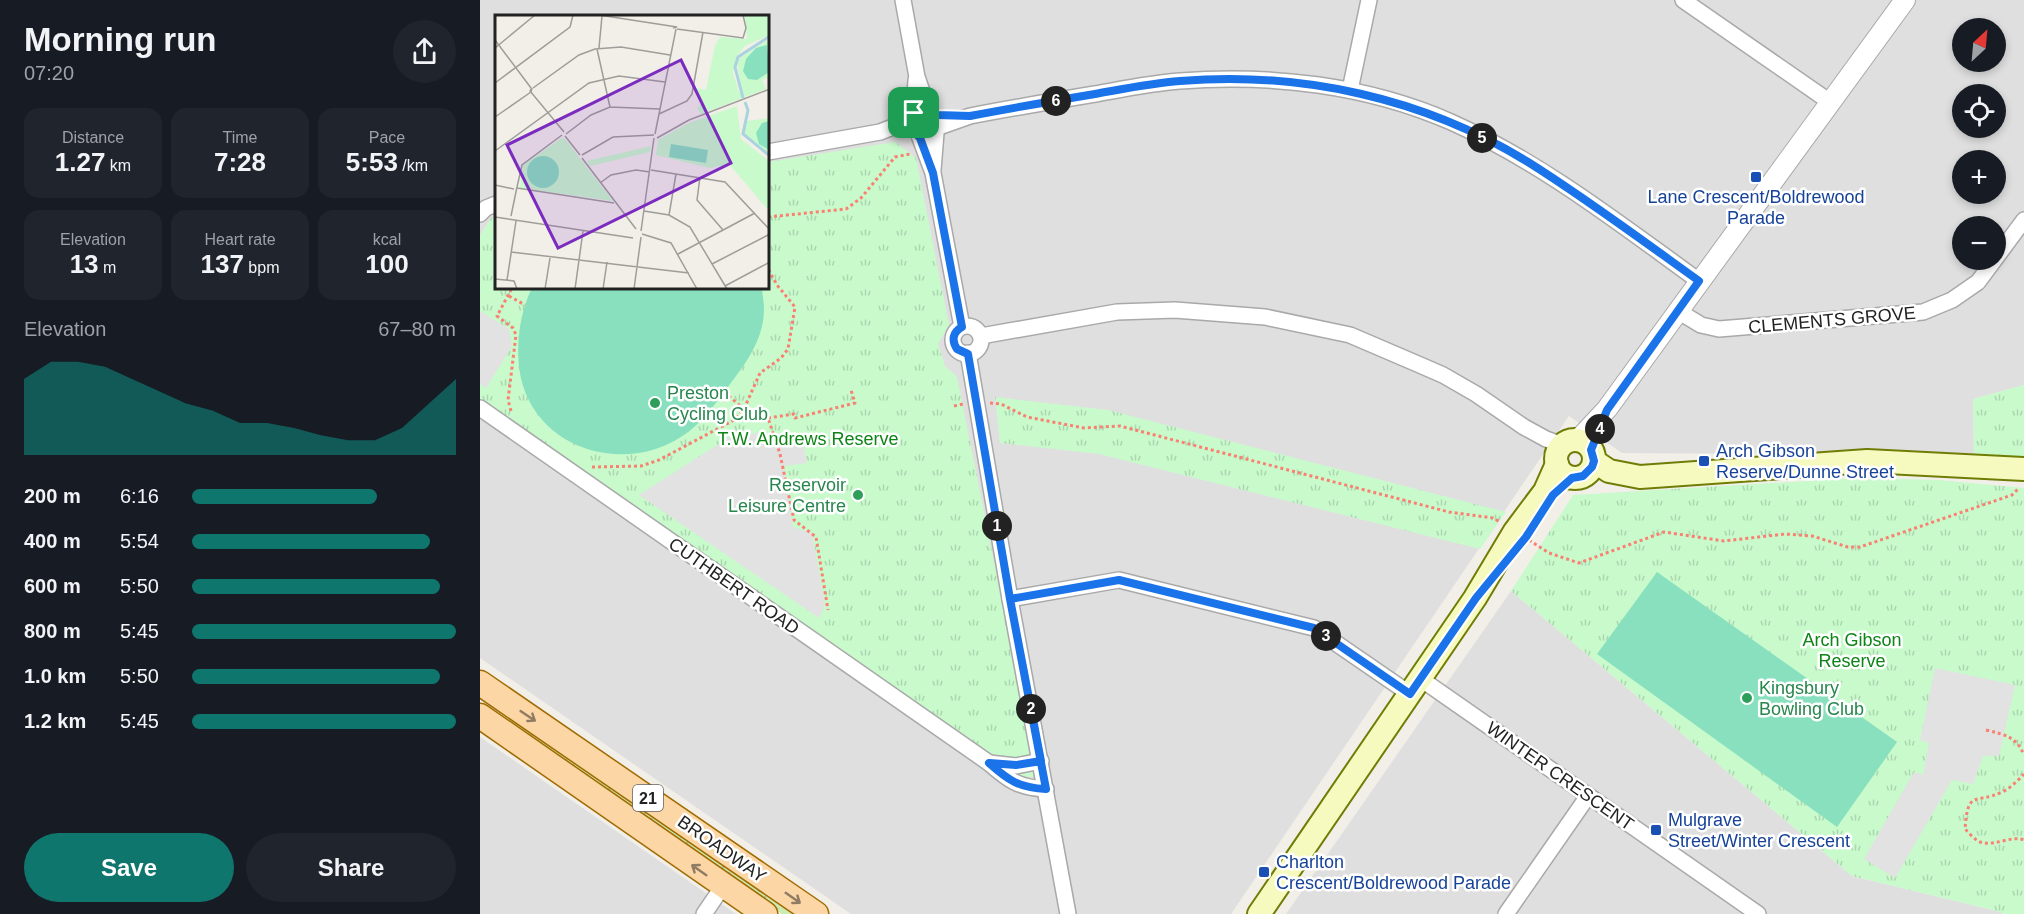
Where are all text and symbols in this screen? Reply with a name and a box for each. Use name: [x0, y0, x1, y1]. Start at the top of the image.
inset map: [495, 15, 770, 290]
north arrow: [1952, 18, 2006, 72]
map controls: [1952, 18, 2006, 270]
button: share: [393, 20, 456, 83]
text: Morning run: [24, 21, 216, 58]
text: 07:20: [24, 62, 74, 84]
button: locate: [1952, 84, 2006, 138]
pin: 6: [1041, 86, 1071, 116]
pin: [888, 87, 939, 138]
text: 6: [1052, 92, 1060, 109]
icon: arrive: [897, 96, 930, 129]
pin: 5: [1467, 123, 1497, 153]
text: Distance: [62, 129, 124, 146]
text: Time: [223, 129, 257, 146]
text: Pace: [369, 129, 405, 146]
text: 5: [1478, 129, 1486, 146]
text: 1.27: [55, 147, 105, 177]
text: 7:28: [214, 147, 266, 177]
text: 5:53: [346, 147, 398, 177]
button: +: [1952, 150, 2006, 204]
text: km: [105, 157, 131, 174]
text: /km: [398, 157, 428, 174]
marker: Lane Crescent/Boldrewood Parade: [1749, 170, 1763, 184]
place label: Lane Crescent/Boldrewood Parade: [1647, 187, 1865, 228]
button: −: [1952, 216, 2006, 270]
text: Elevation: [60, 231, 126, 248]
text: Heart rate: [204, 231, 276, 248]
text: kcal: [373, 231, 401, 248]
text: 13: [70, 249, 99, 279]
text: 137: [201, 249, 244, 279]
text: 100: [365, 249, 409, 279]
text: m: [99, 259, 116, 276]
text: bpm: [244, 259, 279, 276]
street label: CLEMENTS GROVE: [1747, 303, 1917, 337]
text: Elevation: [24, 318, 106, 340]
text: 67–80 m: [378, 318, 456, 340]
place label: Preston Cycling Club: [667, 383, 768, 424]
marker: Preston Cycling Club: [648, 396, 662, 410]
pin: 4: [1585, 414, 1615, 444]
text: 4: [1596, 420, 1604, 437]
park label: T.W. Andrews Reserve: [717, 429, 899, 449]
place label: Arch Gibson Reserve/Dunne Street: [1716, 441, 1894, 482]
marker: Arch Gibson Reserve/Dunne Street: [1697, 454, 1711, 468]
place label: Reservoir Leisure Centre: [728, 475, 846, 516]
text: 200 m: [24, 485, 81, 507]
text: 6:16: [120, 485, 159, 507]
marker: Reservoir Leisure Centre: [851, 488, 865, 502]
pin: 1: [982, 511, 1012, 541]
text: 1: [993, 517, 1001, 534]
text: 400 m: [24, 530, 81, 552]
text: 5:54: [120, 530, 159, 552]
street label: CUTHBERT ROAD: [665, 534, 803, 638]
text: 600 m: [24, 575, 81, 597]
text: 5:50: [120, 575, 159, 597]
text: 800 m: [24, 620, 81, 642]
text: 5:45: [120, 620, 159, 642]
pin: 3: [1311, 621, 1341, 651]
text: 3: [1322, 627, 1330, 644]
park label: Arch Gibson Reserve: [1802, 630, 1902, 671]
text: 1.0 km: [24, 665, 86, 687]
text: 5:50: [120, 665, 159, 687]
place label: Kingsbury Bowling Club: [1759, 678, 1864, 719]
marker: Kingsbury Bowling Club: [1740, 691, 1754, 705]
pin: 2: [1016, 694, 1046, 724]
text: 2: [1027, 700, 1035, 717]
text: 1.2 km: [24, 710, 86, 732]
text: 5:45: [120, 710, 159, 732]
one-way arrow: [520, 710, 536, 722]
street label: WINTER CRESCENT: [1483, 718, 1637, 834]
road number: 21: [633, 785, 663, 811]
place label: Mulgrave Street/Winter Crescent: [1668, 810, 1850, 851]
street label: BROADWAY: [674, 811, 770, 887]
marker: Mulgrave Street/Winter Crescent: [1649, 823, 1663, 837]
button: Save: [24, 833, 234, 902]
button: Share: [246, 833, 456, 902]
place label: Charlton Crescent/Boldrewood Parade: [1276, 852, 1511, 893]
one-way arrow: [691, 864, 708, 876]
marker: Charlton Crescent/Boldrewood Parade: [1257, 865, 1271, 879]
one-way arrow: [784, 892, 800, 904]

